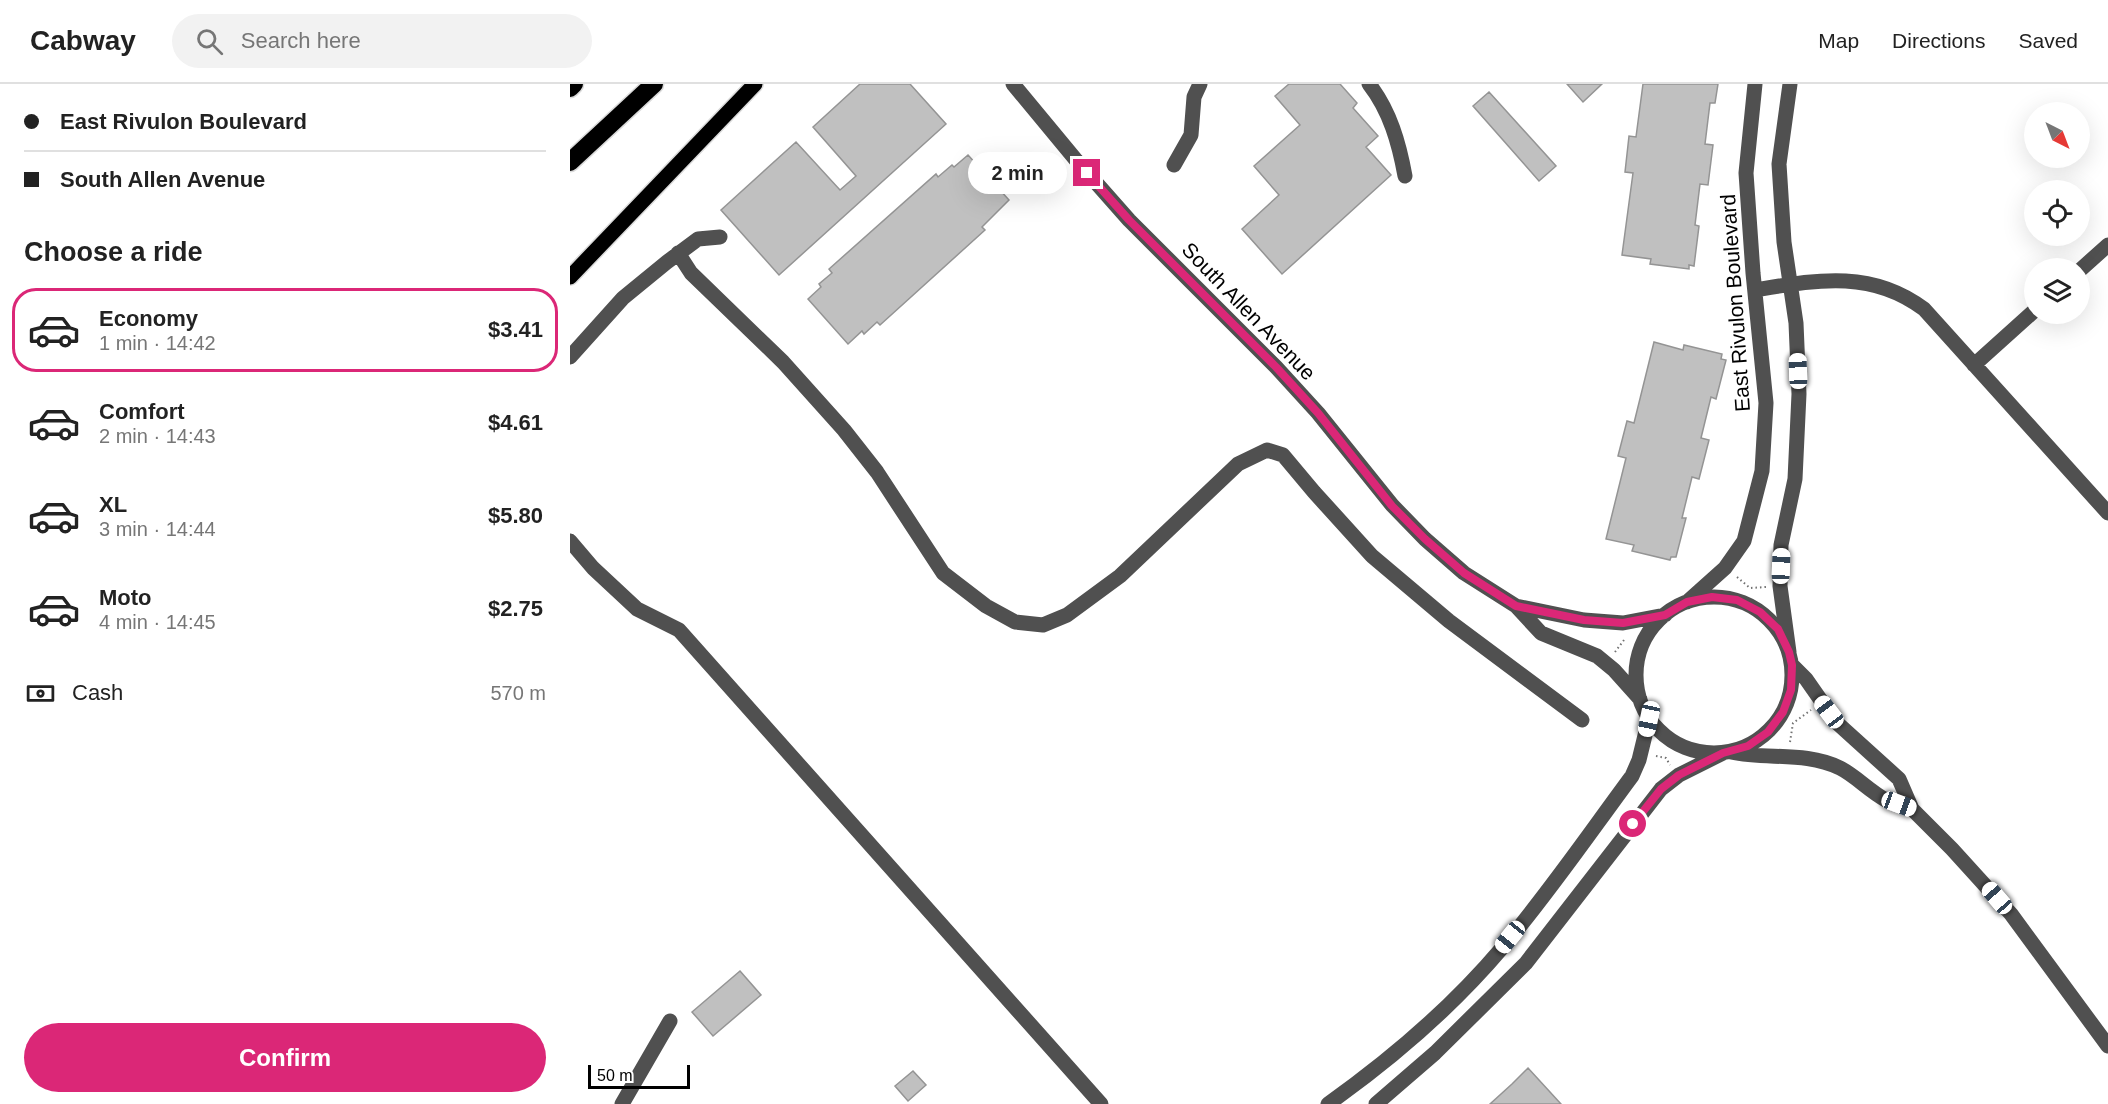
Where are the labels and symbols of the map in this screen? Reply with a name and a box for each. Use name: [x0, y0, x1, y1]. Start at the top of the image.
north arrow: [2024, 102, 2090, 168]
callout: 2 min: [967, 152, 1066, 194]
route end: [1073, 159, 1100, 186]
street label: East Rivulon Boulevard: [1716, 193, 1754, 413]
street label: South Allen Avenue: [1178, 238, 1320, 384]
car: [1788, 353, 1808, 389]
car: [1771, 548, 1791, 584]
car: [1811, 692, 1847, 732]
car: [1636, 700, 1662, 738]
car: [1879, 789, 1919, 819]
route start: [1619, 810, 1646, 837]
car: [1978, 879, 2016, 917]
car: [1492, 917, 1528, 957]
scale bar: [588, 1062, 690, 1090]

